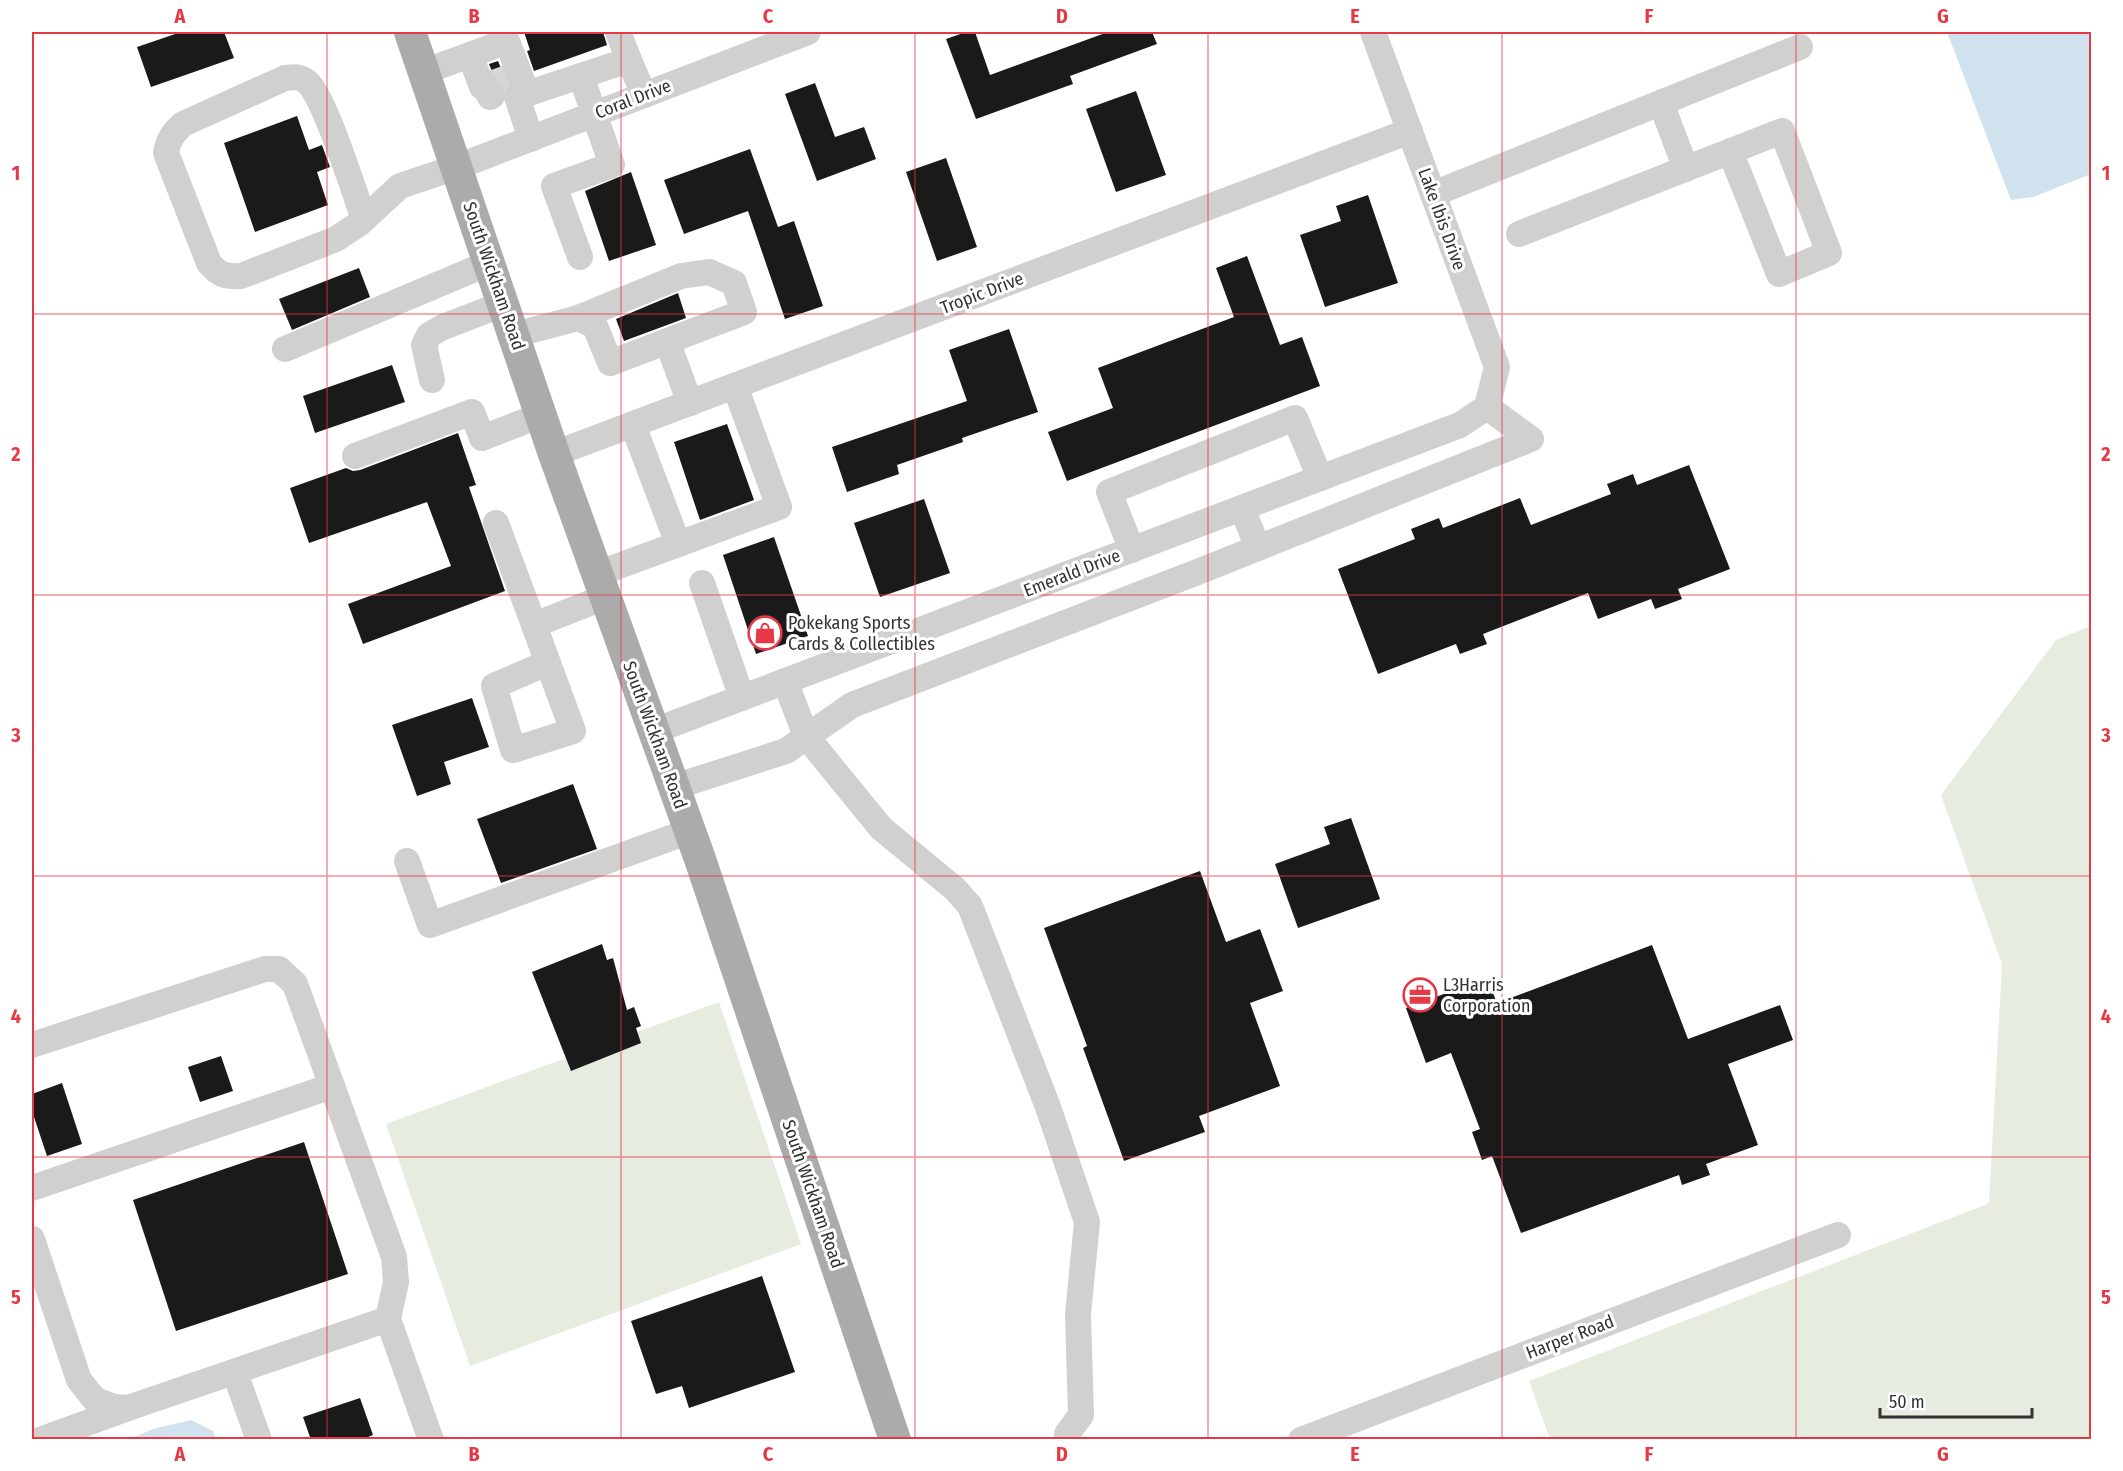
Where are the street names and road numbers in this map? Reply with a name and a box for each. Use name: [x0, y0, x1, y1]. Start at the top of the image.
street label: Coral Drive: [592, 74, 674, 124]
street label: Lake Ibis Drive: [1413, 165, 1471, 273]
street label: South Wickham Road: [458, 199, 530, 353]
street label: Tropic Drive: [937, 267, 1027, 319]
street label: Emerald Drive: [1020, 544, 1124, 602]
street label: South Wickham Road: [618, 658, 692, 812]
street label: South Wickham Road: [777, 1117, 849, 1271]
street label: Harper Road: [1523, 1310, 1617, 1364]

